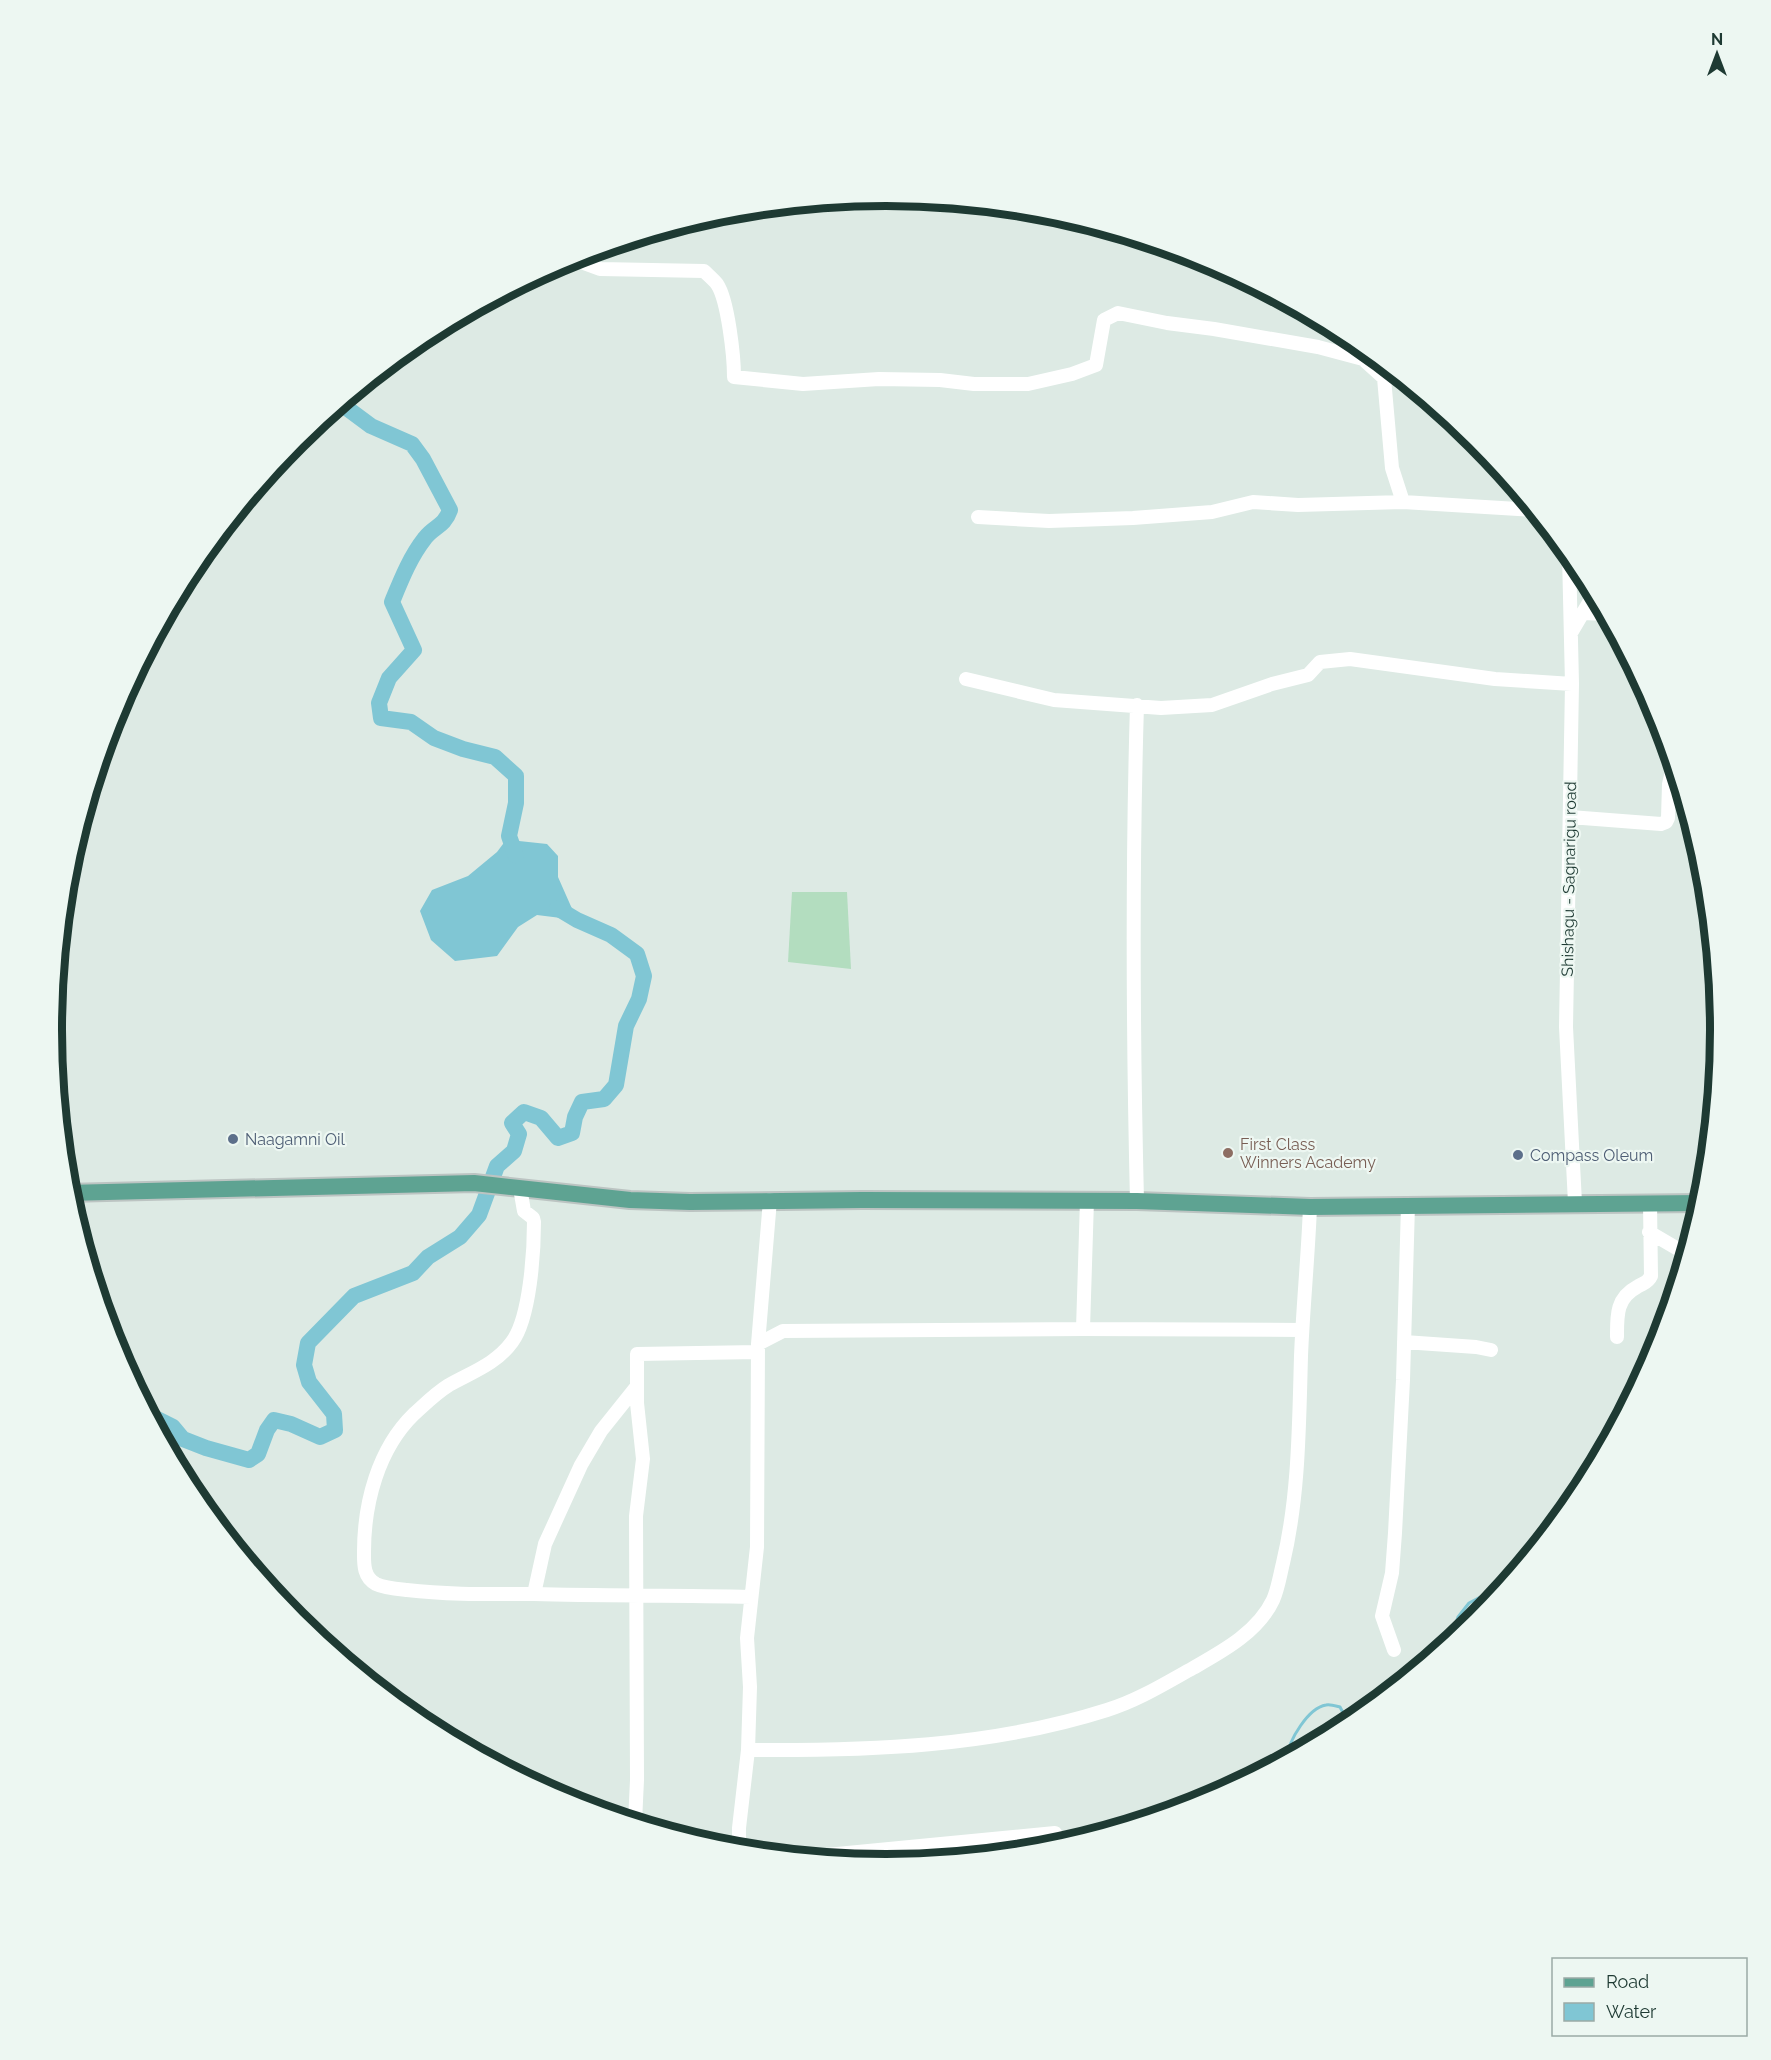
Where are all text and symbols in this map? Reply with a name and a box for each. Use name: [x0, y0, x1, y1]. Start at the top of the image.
north arrow: [1687, 24, 1747, 84]
text: N: [1711, 30, 1723, 49]
street label: Shishagu - Sagnarigu road: [1558, 781, 1580, 977]
place label: Naagamni Oil: [245, 1130, 345, 1149]
marker: Naagamni Oil: [226, 1132, 240, 1146]
place label: First Class Winners Academy: [1240, 1135, 1376, 1172]
marker: First Class Winners Academy: [1221, 1146, 1235, 1160]
place label: Compass Oleum: [1530, 1146, 1653, 1165]
marker: Compass Oleum: [1511, 1148, 1525, 1162]
legend: [1552, 1958, 1747, 2036]
text: Road: [1606, 1971, 1649, 1992]
text: Water: [1606, 2001, 1657, 2022]

